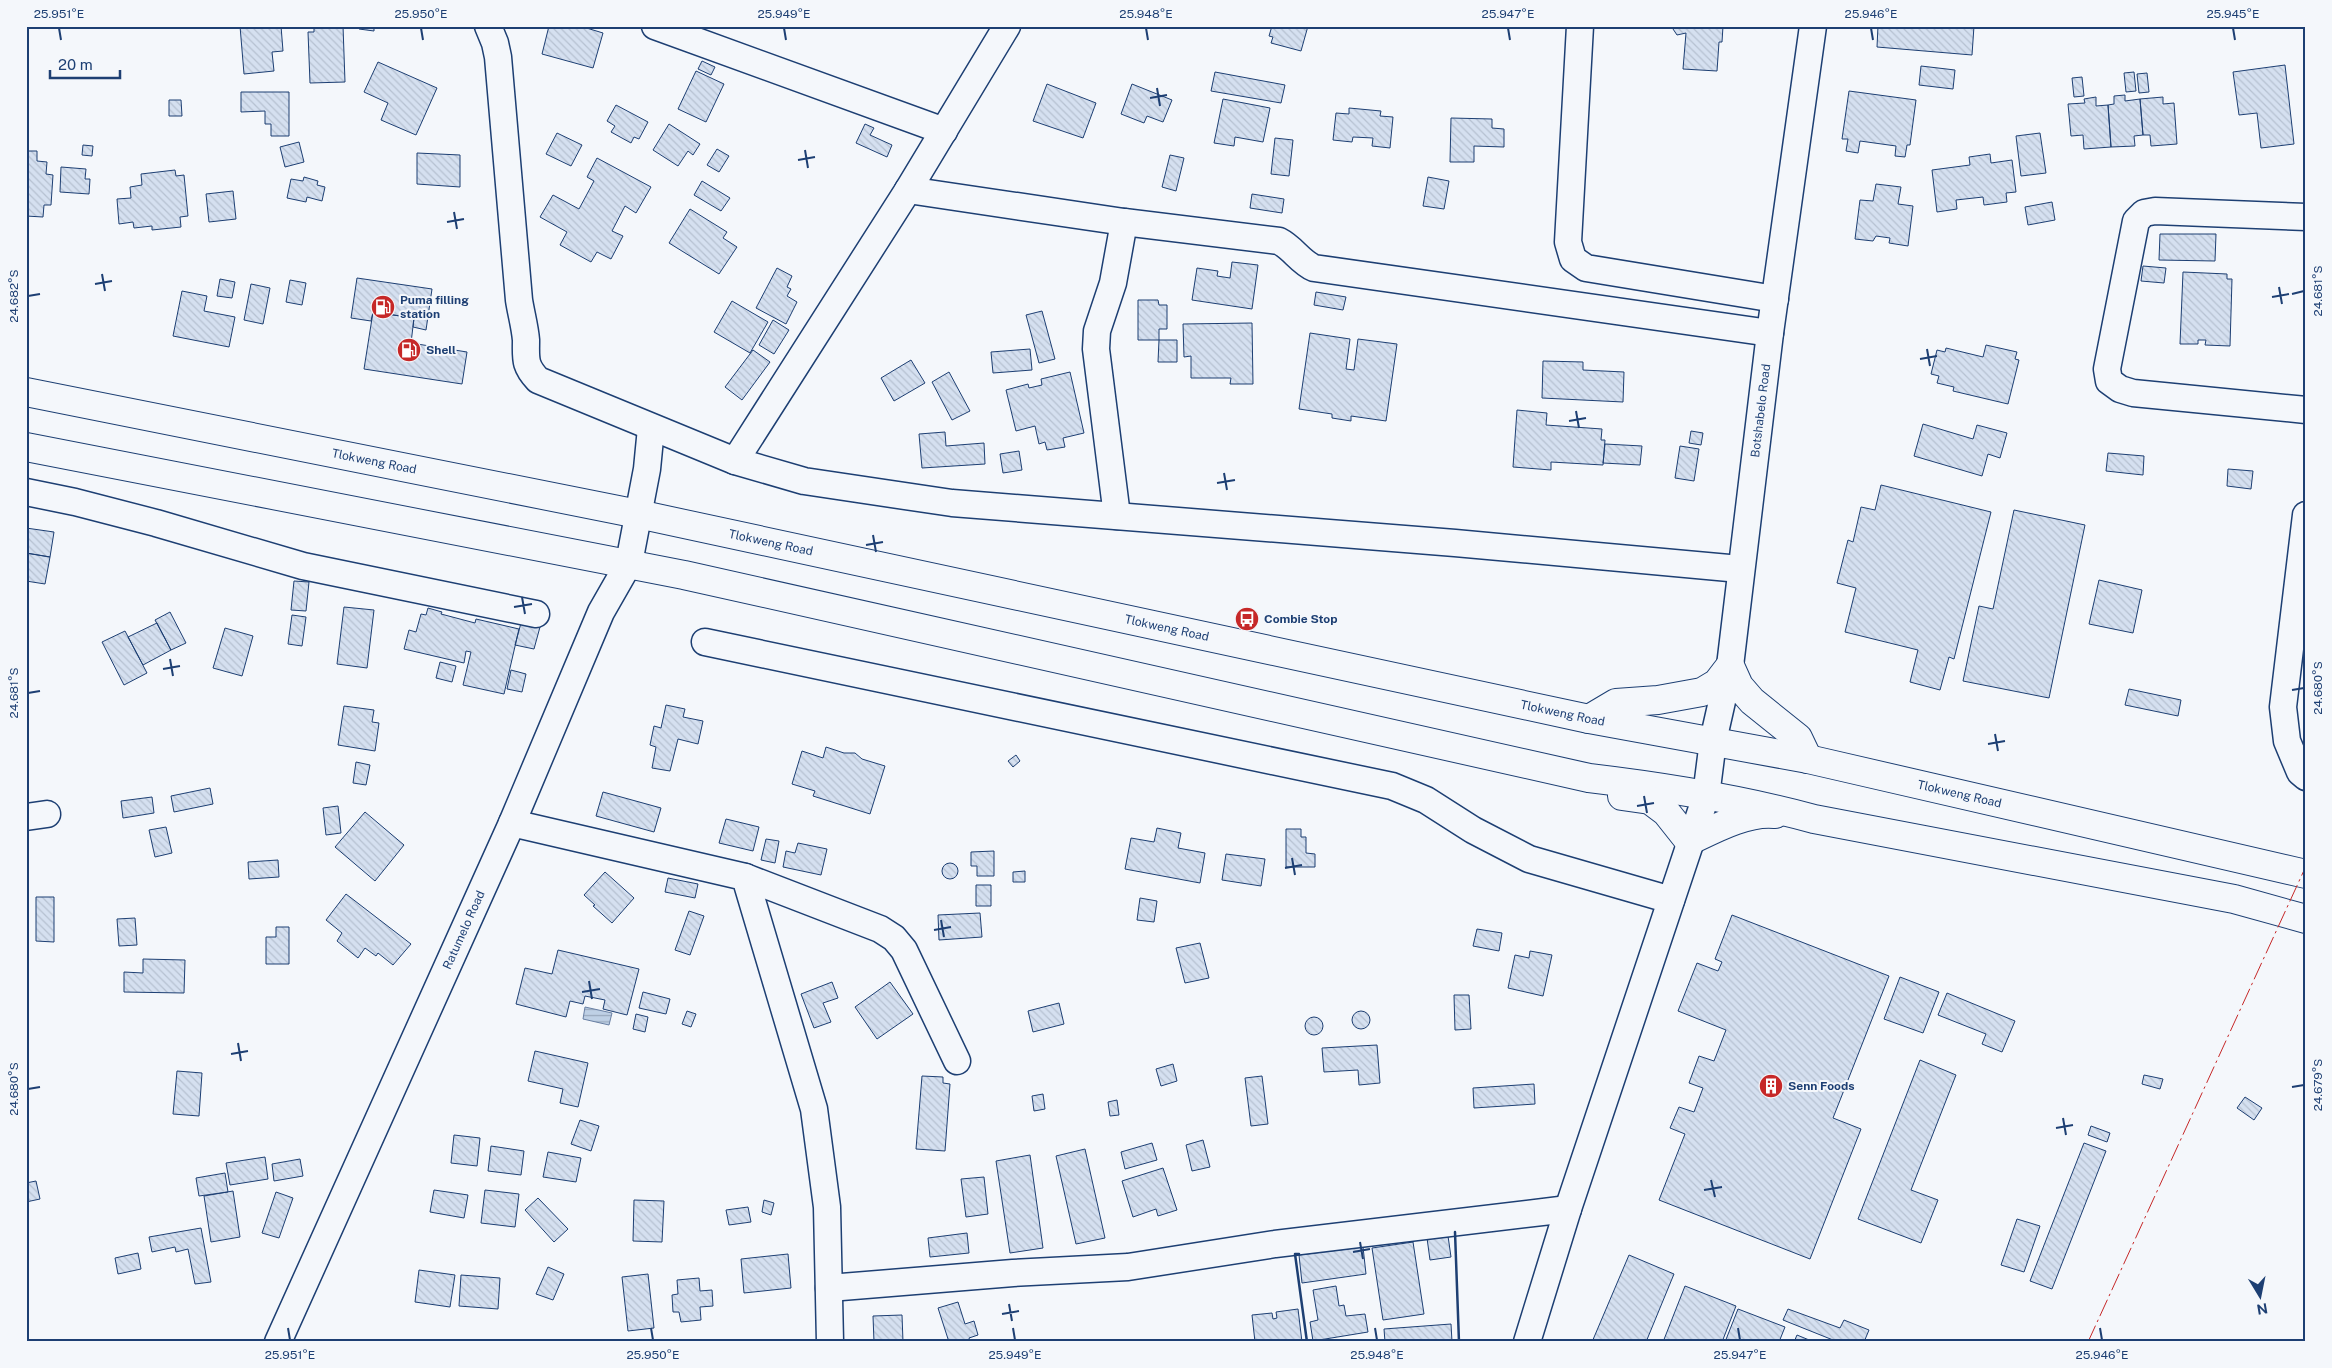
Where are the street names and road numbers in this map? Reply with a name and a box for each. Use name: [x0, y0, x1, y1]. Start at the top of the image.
street label: Botshabelo Road: [1748, 363, 1773, 458]
street label: Tlokweng Road: [331, 446, 418, 477]
street label: Tlokweng Road: [727, 527, 814, 559]
street label: Tlokweng Road: [1123, 612, 1210, 644]
street label: Tlokweng Road: [1519, 697, 1606, 729]
street label: Tlokweng Road: [1916, 777, 2003, 810]
street label: Ratumelo Road: [440, 888, 488, 971]

